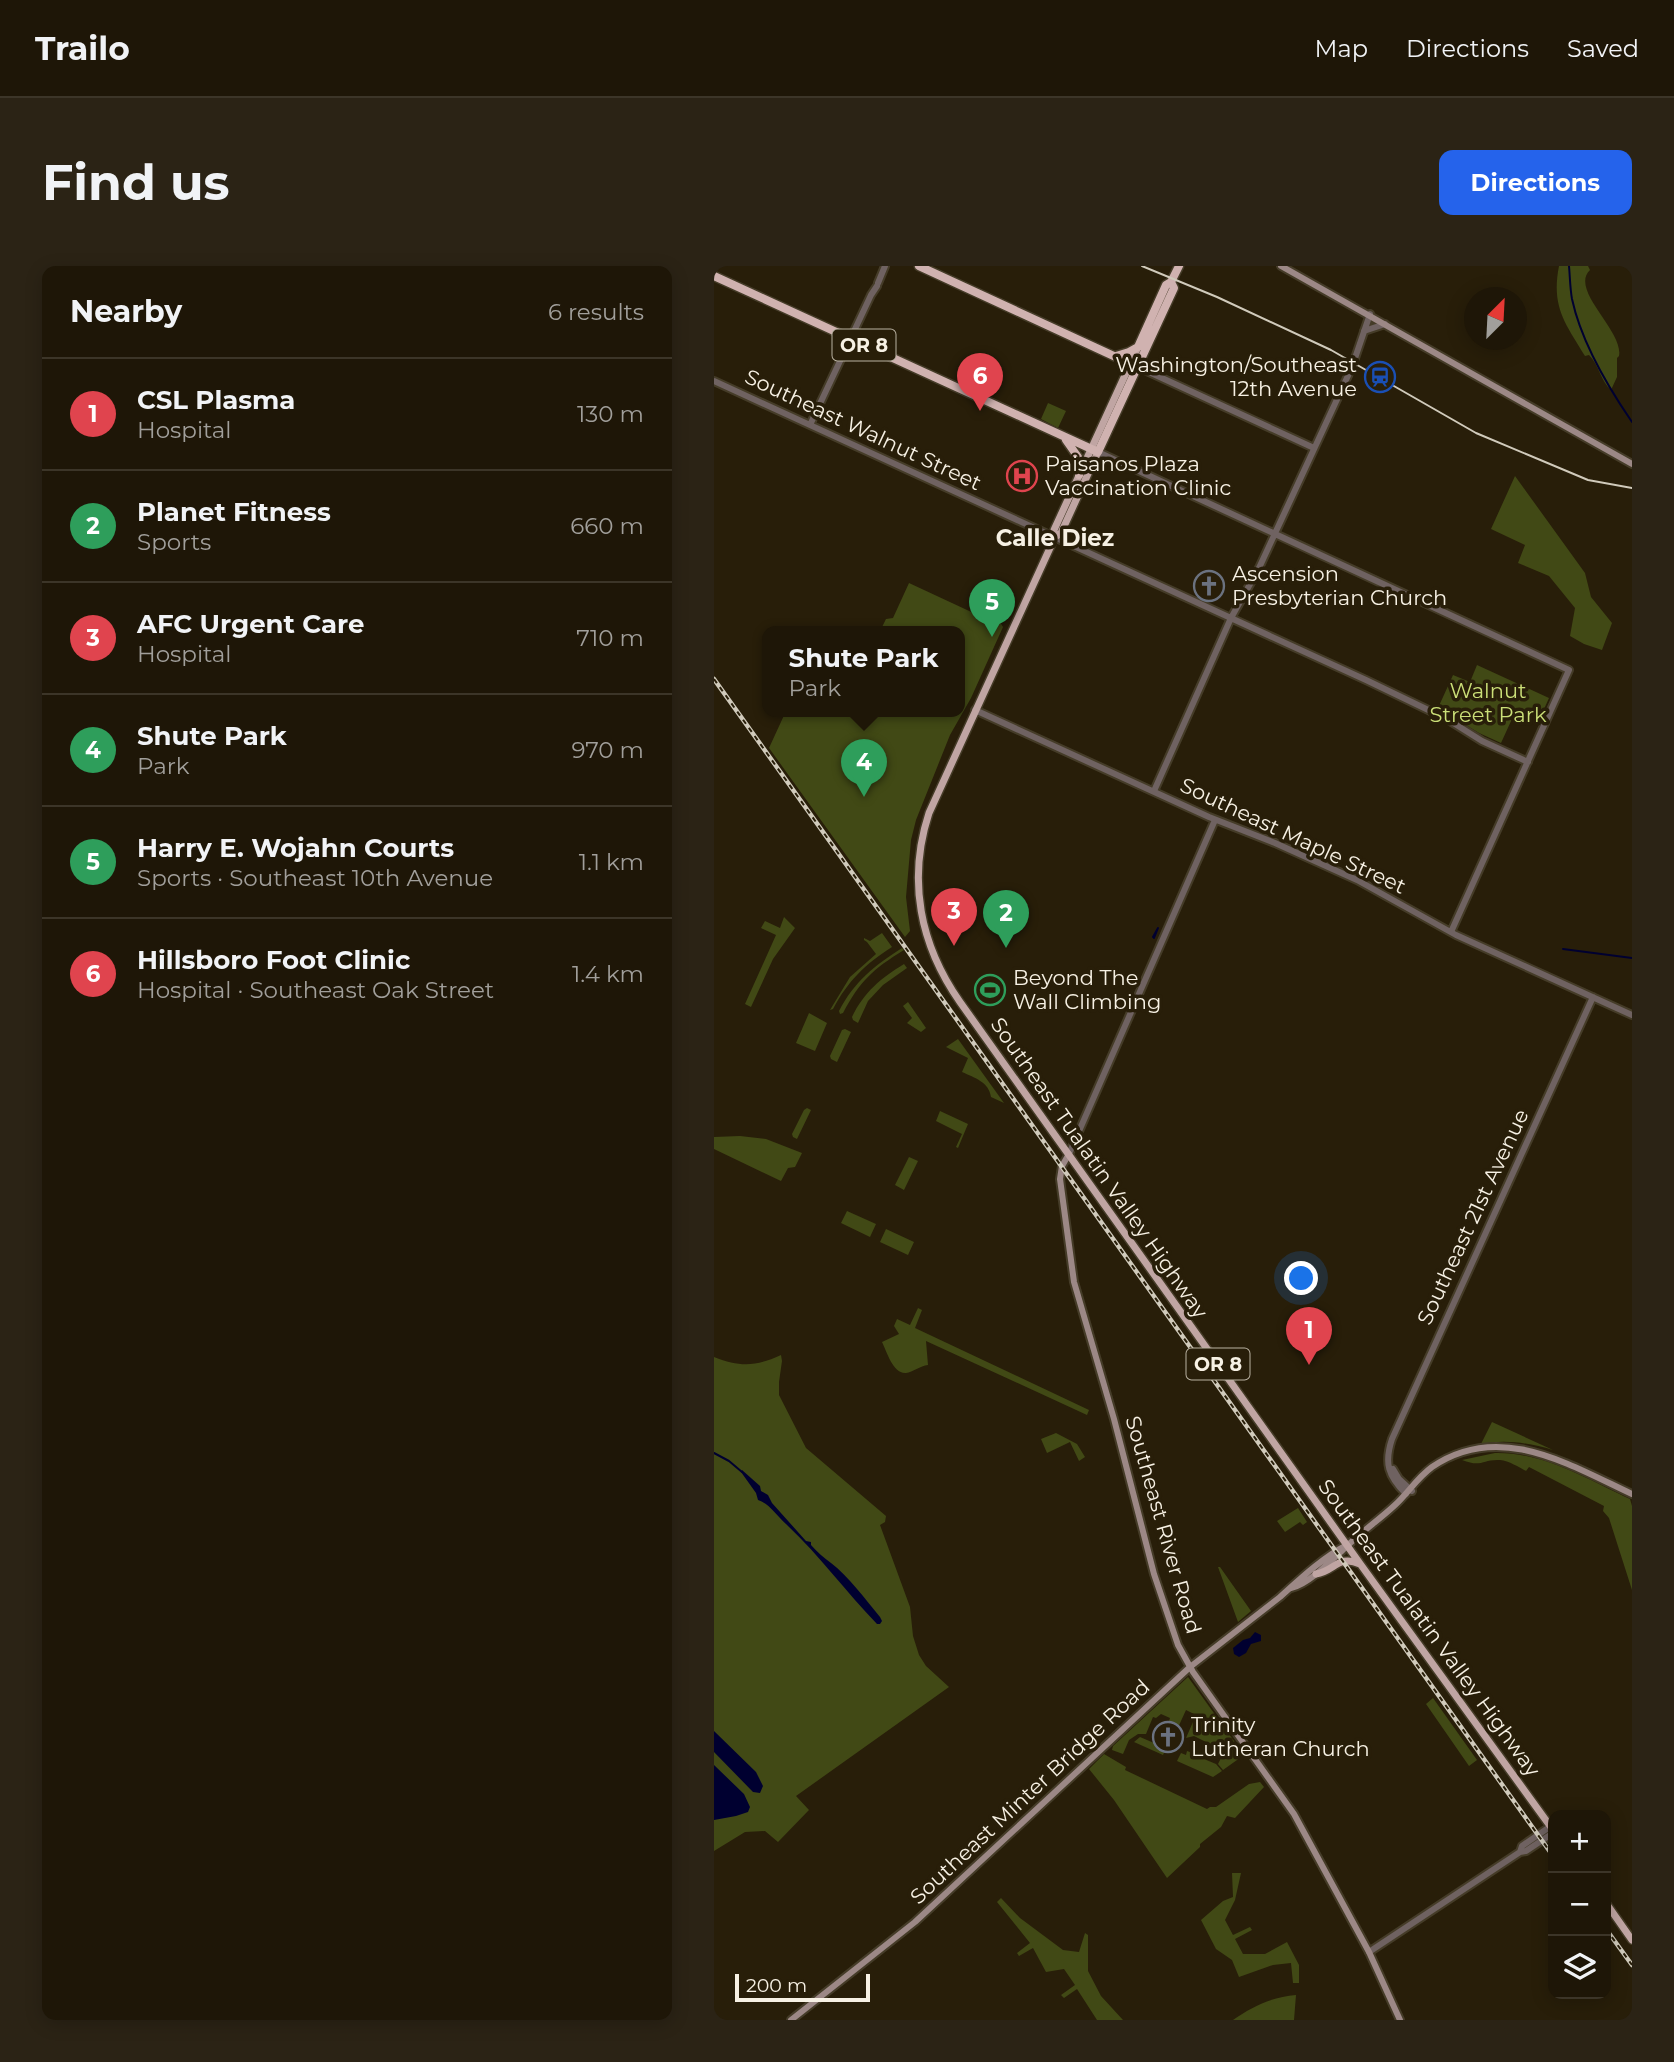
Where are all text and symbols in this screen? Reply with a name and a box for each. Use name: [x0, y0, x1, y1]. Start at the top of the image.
text: Trailo: [35, 28, 130, 68]
text: Map: [1315, 34, 1368, 63]
text: Directions: [1406, 34, 1529, 63]
text: Saved: [1567, 34, 1639, 63]
button: Directions: [1439, 150, 1632, 215]
text: Find us: [42, 153, 230, 212]
north arrow: [1464, 287, 1527, 350]
text: Nearby: [70, 293, 182, 330]
text: 6 results: [548, 298, 644, 326]
road number: OR 8: [832, 330, 896, 360]
place label: Washington/Southeast 12th Avenue: [1115, 352, 1357, 401]
pin: 6: [957, 353, 1003, 411]
station icon: Washington/Southeast 12th Avenue: [1363, 360, 1397, 394]
street label: Southeast Walnut Street: [741, 364, 985, 495]
text: CSL Plasma: [137, 384, 295, 416]
text: 1: [88, 400, 98, 428]
text: 130 m: [577, 400, 644, 428]
text: Hospital: [137, 416, 232, 444]
place label: Paisanos Plaza Vaccination Clinic: [1045, 451, 1231, 500]
hospital icon: Paisanos Plaza Vaccination Clinic: [1005, 459, 1039, 493]
text: Planet Fitness: [137, 496, 331, 528]
text: 2: [86, 512, 100, 540]
text: 660 m: [570, 512, 644, 540]
district label: Calle Diez: [996, 524, 1114, 552]
text: Sports: [137, 528, 211, 556]
place label: Ascension Presbyterian Church: [1232, 561, 1447, 610]
church icon: Ascension Presbyterian Church: [1192, 569, 1226, 603]
pin: 5: [969, 579, 1015, 637]
text: AFC Urgent Care: [137, 608, 364, 640]
text: 3: [86, 624, 100, 652]
text: 710 m: [576, 624, 644, 652]
popup: [762, 626, 965, 717]
text: Hospital: [137, 640, 232, 668]
text: Shute Park: [789, 642, 938, 674]
text: Park: [789, 674, 841, 702]
park label: Walnut Street Park: [1430, 678, 1547, 727]
text: Shute Park: [137, 720, 287, 752]
text: 4: [85, 736, 101, 764]
text: 970 m: [571, 736, 644, 764]
pin: 4: [841, 739, 887, 797]
text: Park: [137, 752, 190, 780]
street label: Southeast Maple Street: [1176, 772, 1410, 899]
text: Harry E. Wojahn Courts: [137, 832, 454, 864]
text: 5: [86, 848, 100, 876]
text: 1.1 km: [579, 848, 644, 876]
text: Sports · Southeast 10th Avenue: [137, 864, 493, 892]
pin: 3: [931, 888, 977, 946]
pin: 2: [983, 890, 1029, 948]
text: Hillsboro Foot Clinic: [137, 944, 410, 976]
text: 6: [86, 960, 100, 988]
text: 1.4 km: [572, 960, 644, 988]
place label: Beyond The Wall Climbing: [1013, 965, 1161, 1014]
sports icon: Beyond The Wall Climbing: [973, 973, 1007, 1007]
text: Hospital · Southeast Oak Street: [137, 976, 494, 1004]
street label: Southeast Tualatin Valley Highway: [986, 1013, 1214, 1323]
street label: Southeast 21st Avenue: [1412, 1105, 1534, 1329]
your location: [1284, 1261, 1318, 1295]
pin: 1: [1286, 1307, 1332, 1365]
road number: OR 8: [1186, 1348, 1250, 1380]
street label: Southeast River Road: [1120, 1413, 1207, 1637]
street label: Southeast Tualatin Valley Highway: [1313, 1474, 1546, 1782]
street label: Southeast Minter Bridge Road: [905, 1674, 1154, 1909]
place label: Trinity Lutheran Church: [1191, 1712, 1370, 1761]
church icon: Trinity Lutheran Church: [1151, 1720, 1185, 1754]
map controls: [1548, 1810, 1611, 1999]
button: +: [1548, 1810, 1611, 1873]
button: −: [1548, 1873, 1611, 1936]
button: layers: [1548, 1936, 1611, 1999]
scale bar: [735, 1971, 870, 2003]
text: 200 m: [746, 1974, 807, 1997]

